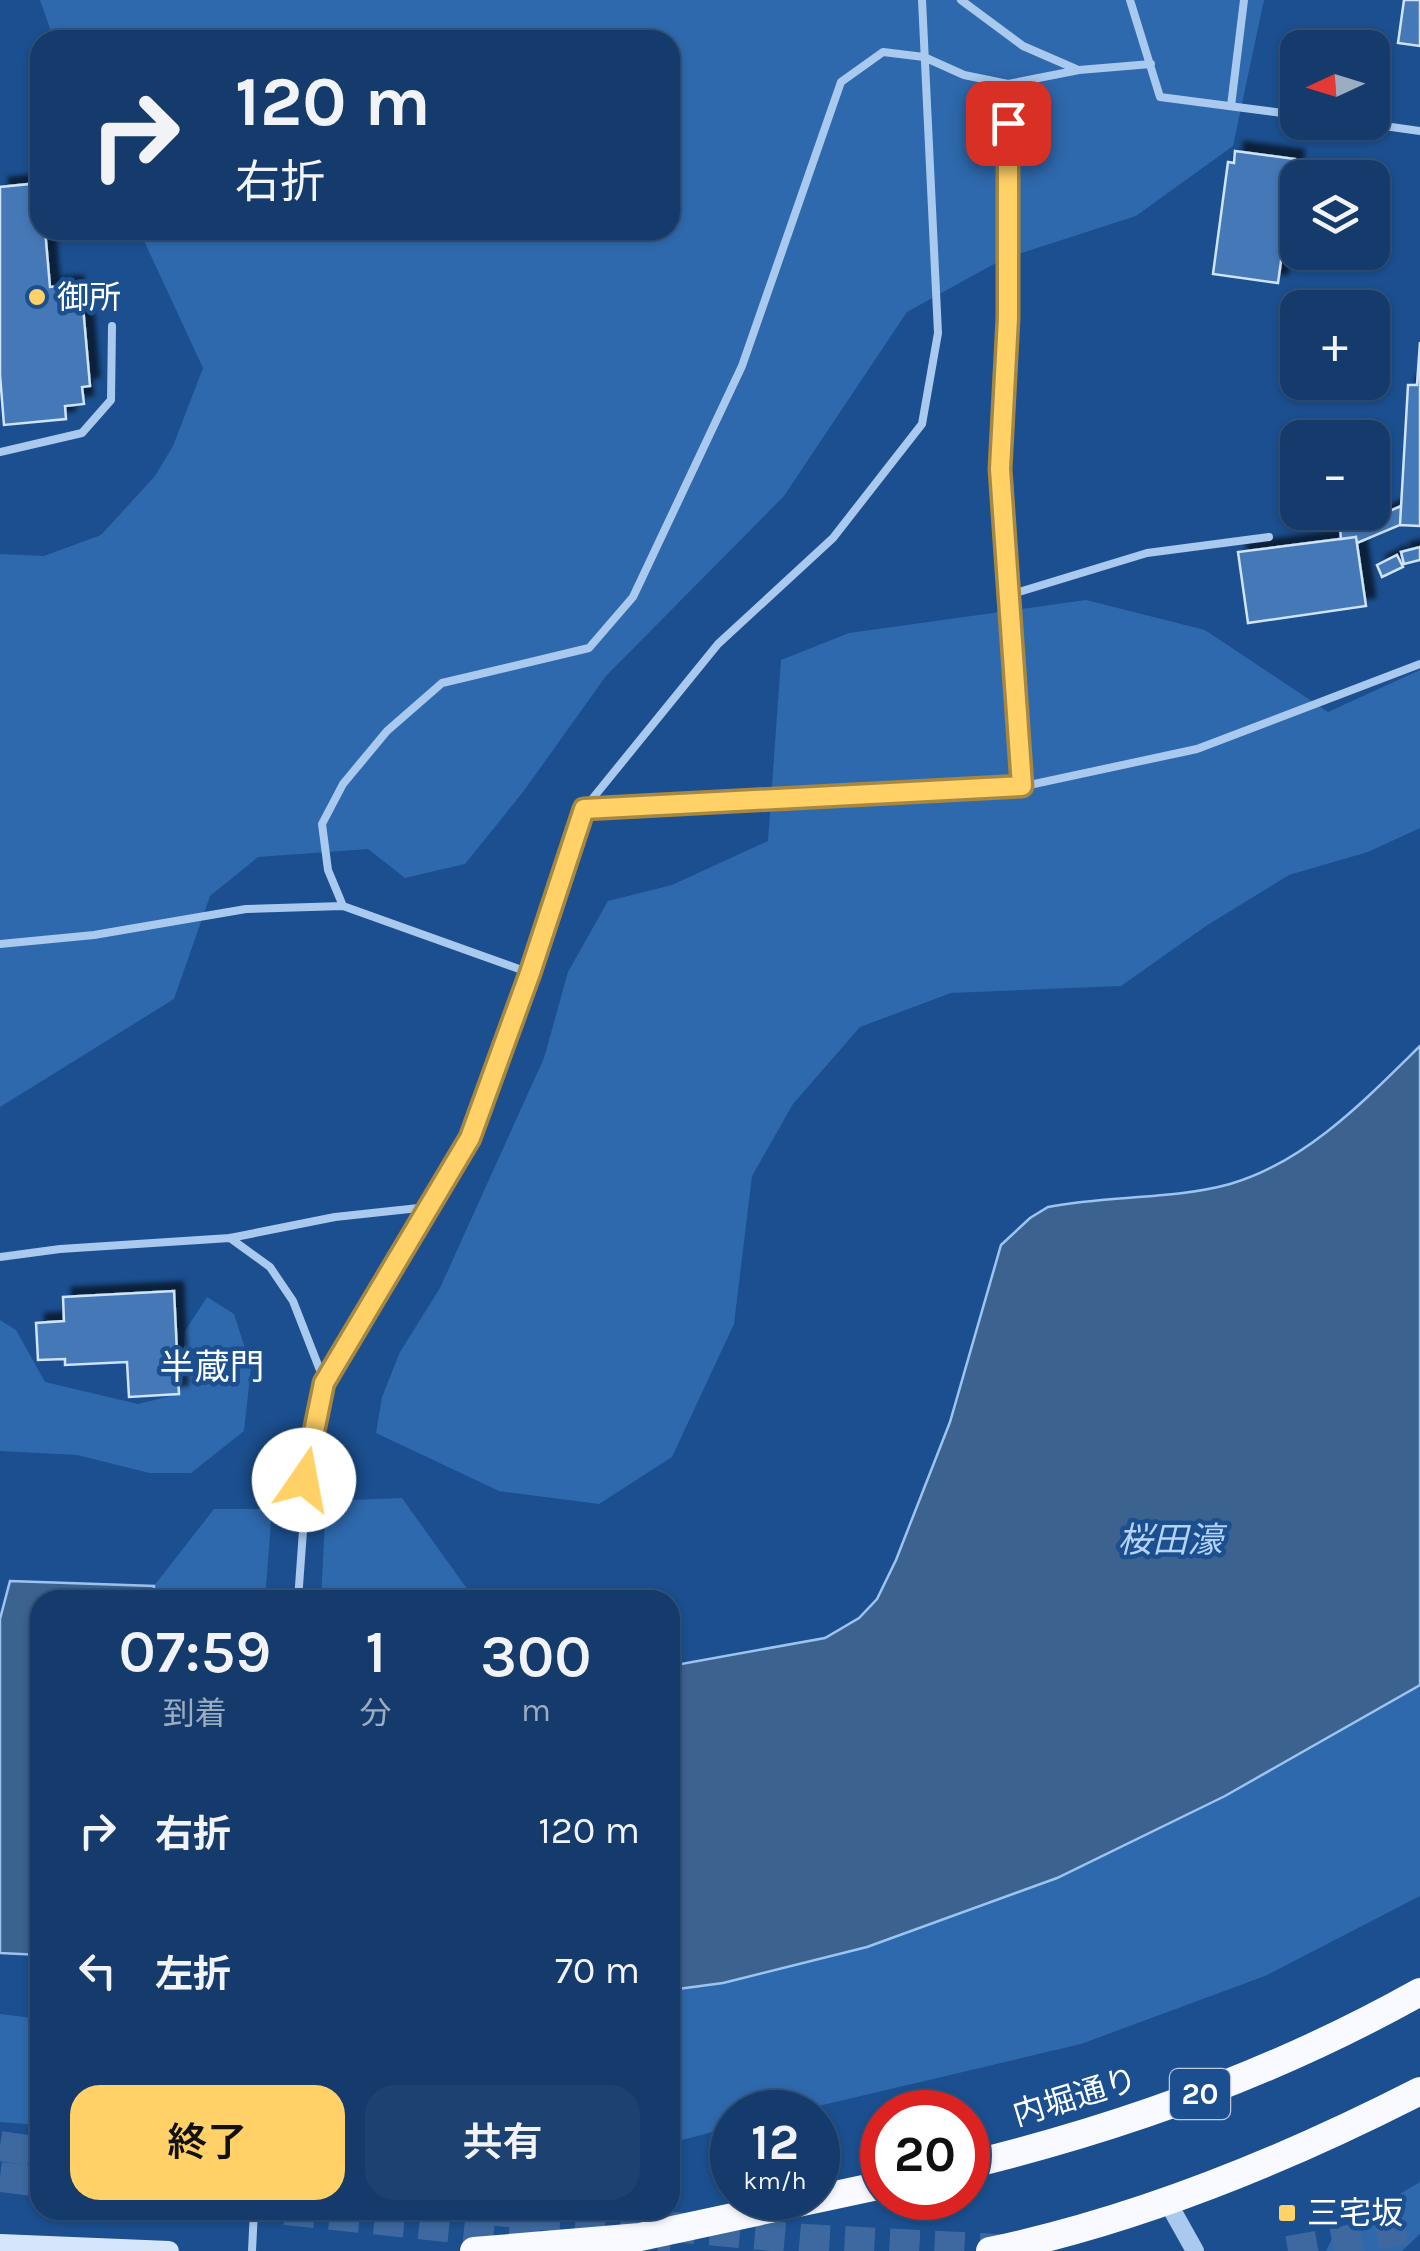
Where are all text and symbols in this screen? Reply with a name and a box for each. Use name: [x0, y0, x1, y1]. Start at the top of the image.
north arrow: [1280, 30, 1390, 140]
map controls: [1280, 30, 1390, 530]
text: 120 m: [235, 61, 431, 143]
icon: right: [70, 70, 200, 200]
pin: [966, 81, 1051, 166]
icon: arrive: [981, 96, 1036, 151]
text: 右折: [235, 156, 325, 208]
button: layers: [1280, 160, 1390, 270]
place label: 御所: [57, 279, 121, 316]
marker: 御所: [26, 286, 48, 308]
button: +: [1280, 290, 1390, 400]
button: −: [1280, 420, 1390, 530]
district label: 半蔵門: [159, 1347, 265, 1388]
position arrow: [252, 1428, 356, 1532]
water label: 桜田濠: [1117, 1520, 1227, 1561]
text: 07:59: [118, 1617, 271, 1687]
text: 1: [365, 1617, 386, 1687]
text: 300: [480, 1622, 592, 1692]
text: m: [521, 1692, 551, 1729]
text: 到着: [163, 1695, 227, 1732]
text: 分: [360, 1695, 392, 1732]
icon: right: [70, 1803, 125, 1858]
text: 120 m: [538, 1808, 640, 1853]
text: 右折: [155, 1812, 231, 1857]
icon: left: [70, 1943, 125, 1998]
text: 70 m: [555, 1948, 640, 1993]
text: 左折: [155, 1952, 231, 1997]
street label: 内堀通り: [1008, 2061, 1142, 2133]
road number: 20: [1170, 2069, 1230, 2119]
button: 終了: [70, 2085, 345, 2200]
button: 共有: [365, 2085, 640, 2200]
speed limit sign: 20: [860, 2090, 990, 2220]
text: 12: [751, 2113, 799, 2172]
text: km/h: [743, 2166, 807, 2195]
place label: 三宅坂: [1307, 2195, 1403, 2232]
marker: 三宅坂: [1276, 2202, 1298, 2224]

